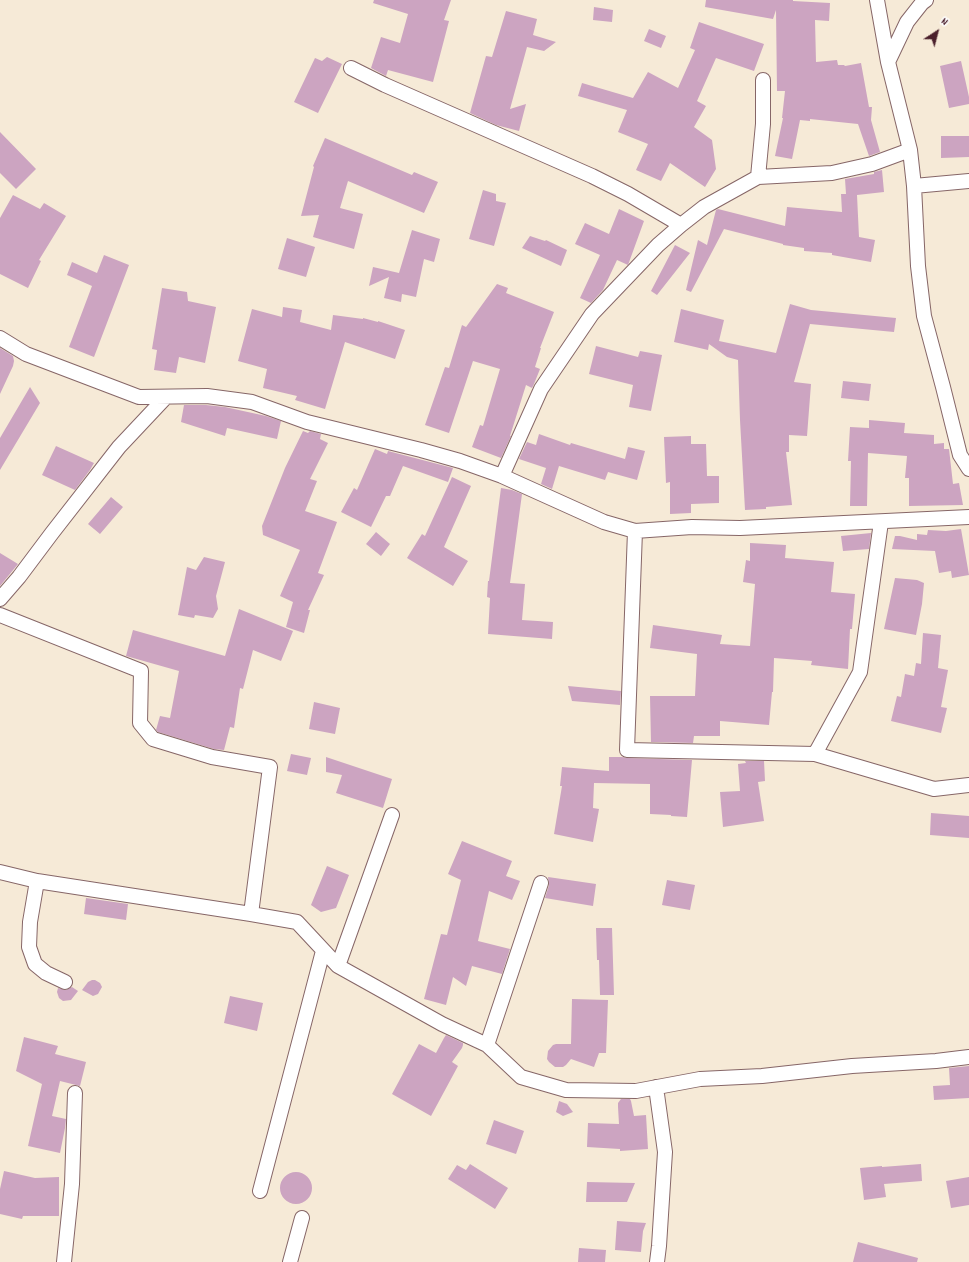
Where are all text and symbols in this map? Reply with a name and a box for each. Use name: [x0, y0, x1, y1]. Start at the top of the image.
north arrow: [917, 12, 957, 52]
text: N: [937, 14, 951, 30]

